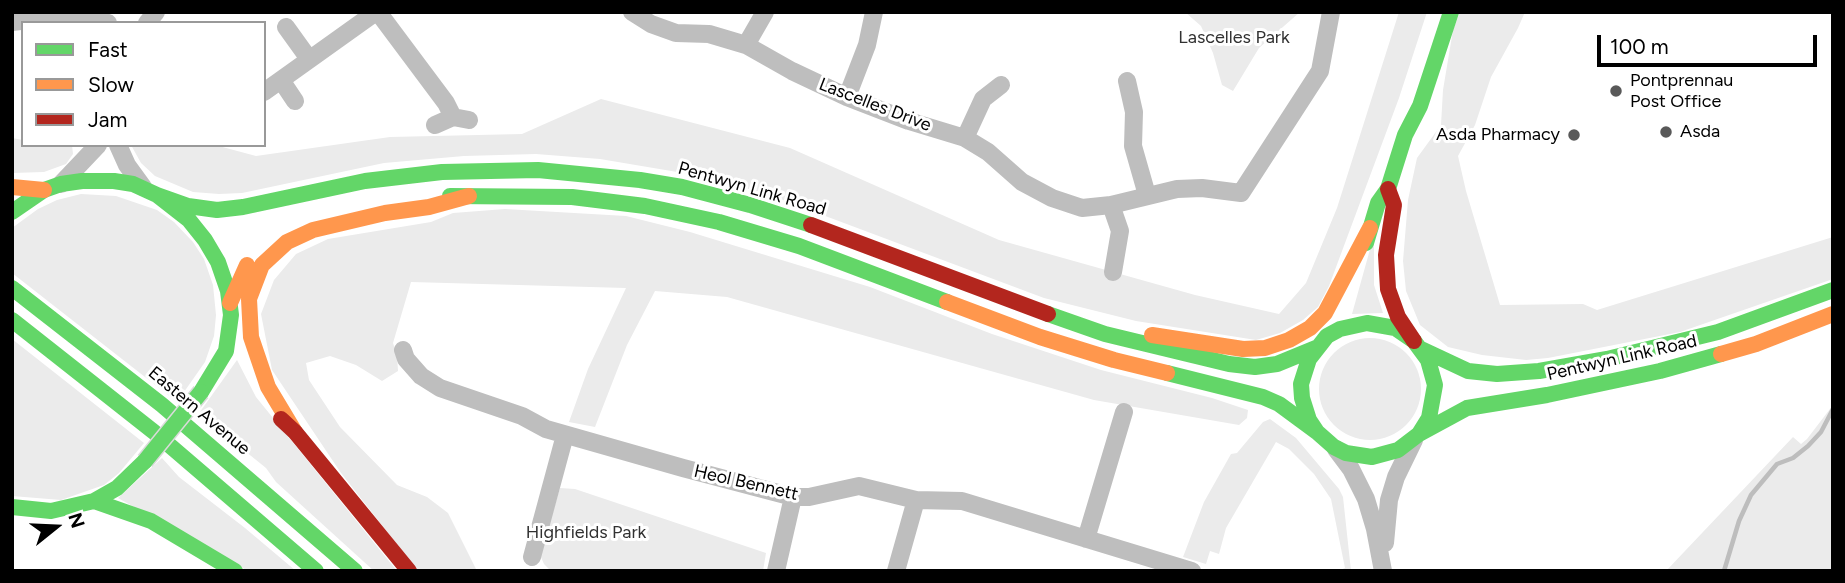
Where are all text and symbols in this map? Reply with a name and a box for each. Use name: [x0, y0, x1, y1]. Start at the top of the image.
legend: [21, 21, 266, 147]
scale bar: [1600, 21, 1820, 65]
park label: Lascelles Park: [1178, 27, 1290, 49]
text: 100 m: [1610, 34, 1669, 59]
text: Fast: [88, 37, 128, 62]
place label: Pontprennau Post Office: [1630, 70, 1733, 112]
text: Slow: [88, 72, 134, 97]
street label: Lascelles Drive: [816, 74, 934, 136]
marker: Pontprennau Post Office: [1608, 83, 1624, 99]
text: Jam: [88, 107, 127, 132]
place label: Asda: [1680, 121, 1720, 143]
place label: Asda Pharmacy: [1436, 124, 1560, 146]
marker: Asda: [1658, 124, 1674, 140]
marker: Asda Pharmacy: [1566, 127, 1582, 143]
street label: Pentwyn Link Road: [675, 158, 829, 220]
street label: Pentwyn Link Road: [1545, 330, 1699, 386]
street label: Eastern Avenue: [144, 362, 254, 460]
street label: Heol Bennett: [692, 460, 800, 506]
north arrow: [21, 492, 91, 562]
text: N: [63, 510, 90, 531]
park label: Highfields Park: [526, 522, 646, 544]

